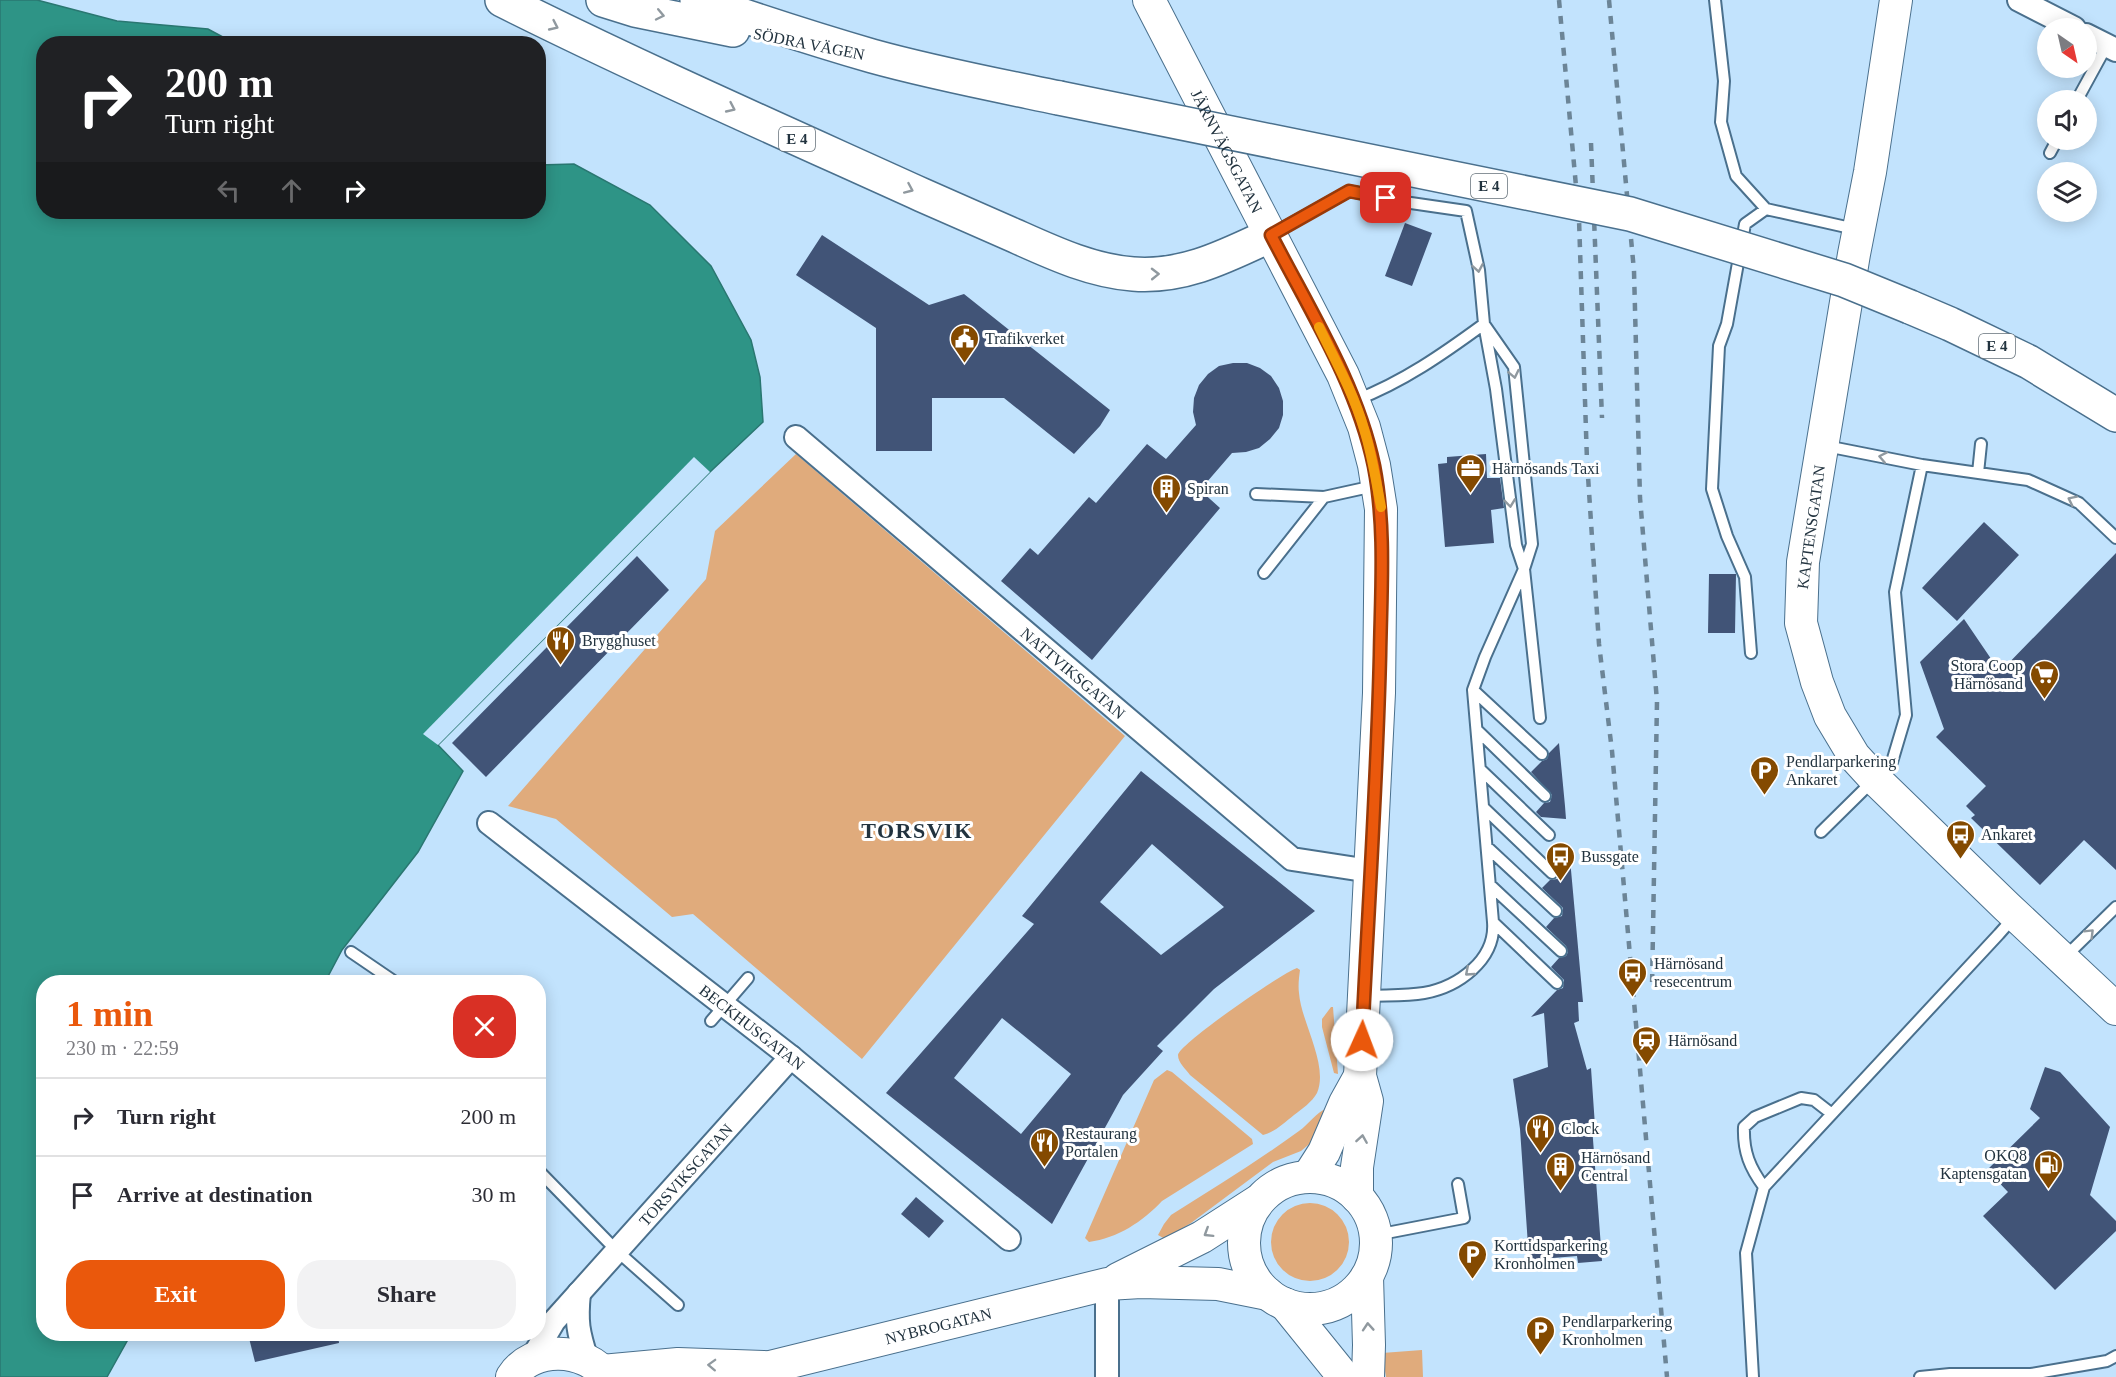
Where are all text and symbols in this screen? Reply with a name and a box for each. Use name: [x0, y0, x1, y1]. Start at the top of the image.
one-way arrow: [654, 8, 664, 21]
one-way arrow: [548, 18, 559, 30]
north arrow: [2037, 18, 2097, 78]
map controls: [2037, 18, 2097, 222]
street label: SÖDRA VÄGEN: [752, 25, 867, 63]
icon: right: [66, 60, 144, 138]
text: 200 m: [165, 60, 274, 106]
street label: JÄRNVÄGSGATAN: [1188, 86, 1266, 216]
button: sound: [2037, 90, 2097, 150]
one-way arrow: [724, 101, 735, 113]
text: Turn right: [165, 109, 274, 139]
road number: E 4: [779, 127, 815, 151]
button: layers: [2037, 162, 2097, 222]
pin: [1360, 172, 1411, 223]
icon: left: [212, 174, 245, 207]
icon: ahead: [275, 174, 308, 207]
icon: right: [338, 174, 371, 207]
road number: E 4: [1471, 174, 1507, 198]
one-way arrow: [902, 181, 913, 193]
icon: arrive: [1369, 181, 1402, 214]
one-way arrow: [1471, 263, 1484, 273]
one-way arrow: [1151, 268, 1160, 280]
public building icon: Trafikverket: [948, 322, 980, 364]
place label: Trafikverket: [985, 330, 1065, 347]
road number: E 4: [1979, 334, 2015, 358]
one-way arrow: [1506, 369, 1519, 379]
one-way arrow: [1879, 451, 1889, 464]
office icon: Härnösands Taxi: [1455, 452, 1487, 494]
place label: Härnösands Taxi: [1492, 460, 1600, 477]
street label: KAPTENSGATAN: [1794, 464, 1828, 590]
building icon: Spiran: [1150, 472, 1182, 514]
place label: Spiran: [1187, 480, 1229, 498]
one-way arrow: [2067, 496, 2078, 508]
one-way arrow: [1504, 499, 1516, 508]
restaurant icon: Brygghuset: [545, 624, 577, 666]
street label: NATTVIKSGATAN: [1018, 624, 1129, 722]
place label: Brygghuset: [582, 632, 656, 650]
place label: Stora Coop Härnösand: [1951, 657, 2023, 692]
supermarket icon: Stora Coop Härnösand: [2028, 658, 2060, 700]
place label: Pendlarparkering Ankaret: [1786, 753, 1896, 788]
parking icon: Pendlarparkering Ankaret: [1749, 754, 1781, 796]
district label: TORSVIK: [861, 818, 973, 843]
bus stop icon: Ankaret: [1944, 818, 1976, 860]
place label: Ankaret: [1981, 826, 2033, 843]
bus stop icon: Bussgate: [1544, 840, 1576, 882]
place label: Bussgate: [1581, 848, 1639, 866]
one-way arrow: [2082, 930, 2093, 941]
place label: Härnösand resecentrum: [1654, 955, 1733, 990]
bus stop icon: Härnösand resecentrum: [1617, 956, 1649, 998]
one-way arrow: [1465, 965, 1476, 976]
street label: BECKHUSGATAN: [697, 981, 808, 1073]
text: 1 min: [66, 994, 153, 1034]
button: close: [453, 995, 516, 1058]
position arrow: [1330, 1008, 1394, 1072]
station icon: Härnösand: [1631, 1024, 1663, 1066]
place label: Härnösand: [1668, 1032, 1737, 1049]
text: 230 m · 22:59: [66, 1037, 179, 1059]
icon: right: [66, 1101, 99, 1134]
text: Turn right: [117, 1104, 216, 1129]
text: 200 m: [460, 1104, 516, 1129]
restaurant icon: Clock: [1524, 1112, 1556, 1154]
street label: TORSVIKSGATAN: [635, 1120, 736, 1229]
place label: Clock: [1561, 1120, 1599, 1137]
place label: Restaurang Portalen: [1065, 1125, 1137, 1160]
restaurant icon: Restaurang Portalen: [1028, 1126, 1060, 1168]
one-way arrow: [1355, 1134, 1367, 1143]
place label: OKQ8 Kaptensgatan: [1940, 1147, 2027, 1183]
fuel station icon: OKQ8 Kaptensgatan: [2032, 1148, 2064, 1190]
place label: Härnösand Central: [1581, 1149, 1650, 1184]
building icon: Härnösand Central: [1544, 1150, 1576, 1192]
icon: arrive: [66, 1179, 99, 1212]
text: Arrive at destination: [117, 1182, 313, 1207]
text: 30 m: [471, 1182, 516, 1207]
one-way arrow: [1204, 1225, 1214, 1237]
place label: Korttidsparkering Kronholmen: [1494, 1237, 1608, 1272]
parking icon: Korttidsparkering Kronholmen: [1457, 1238, 1489, 1280]
button: Exit: [66, 1260, 285, 1329]
button: Share: [297, 1260, 516, 1329]
street label: NYBROGATAN: [883, 1304, 994, 1347]
place label: Pendlarparkering Kronholmen: [1562, 1313, 1672, 1348]
parking icon: Pendlarparkering Kronholmen: [1525, 1314, 1557, 1356]
one-way arrow: [1361, 1322, 1374, 1331]
one-way arrow: [708, 1359, 717, 1372]

